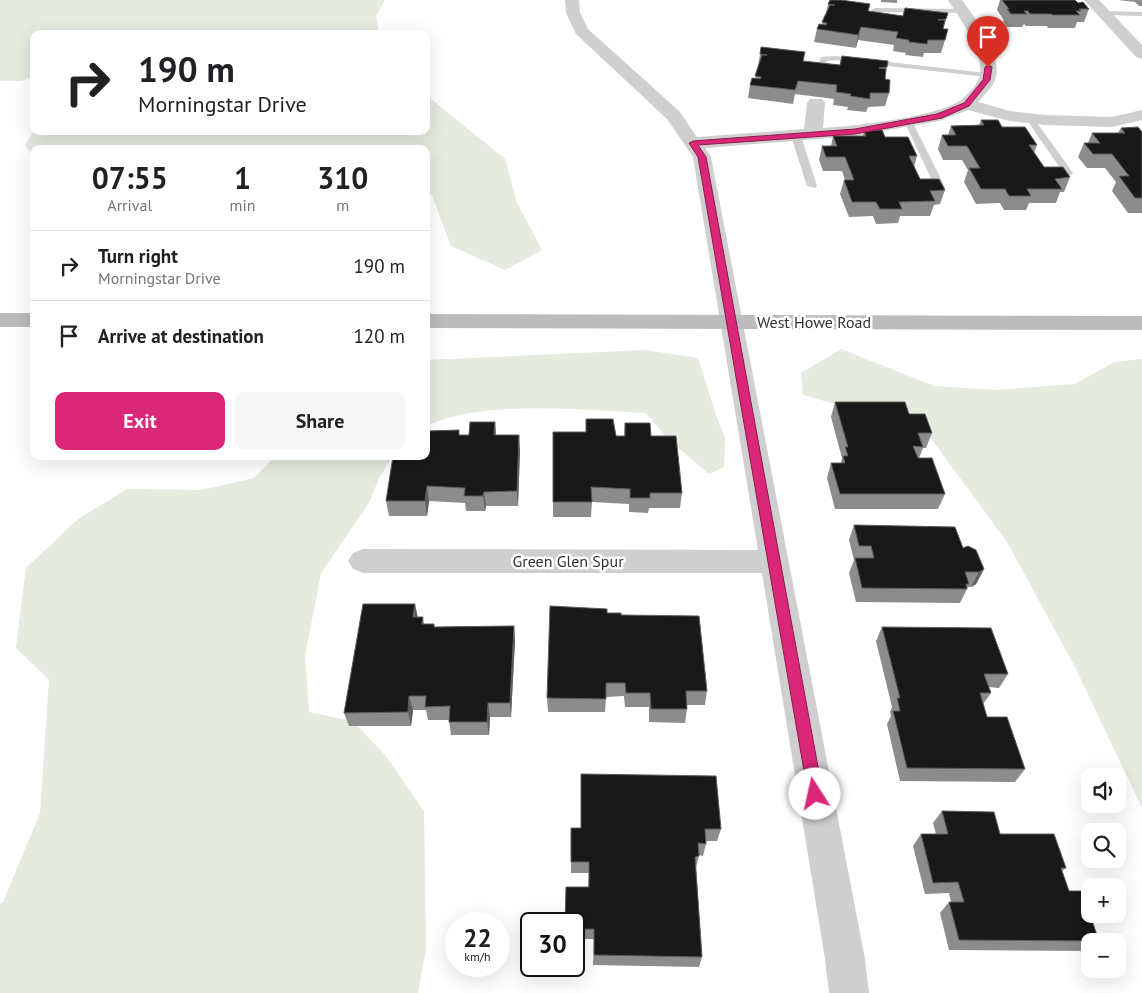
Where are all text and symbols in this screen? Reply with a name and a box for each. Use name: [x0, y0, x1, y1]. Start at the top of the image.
pin: [967, 16, 1009, 67]
icon: arrive: [974, 23, 1002, 51]
text: 190 m: [138, 46, 235, 92]
icon: right: [55, 50, 120, 115]
text: Morningstar Drive: [138, 90, 307, 118]
text: 07:55: [92, 158, 168, 197]
text: 1: [234, 158, 251, 197]
text: 310: [317, 158, 368, 197]
text: Arrival: [107, 195, 152, 215]
text: min: [230, 195, 256, 215]
text: m: [336, 195, 349, 215]
text: Turn right: [98, 244, 178, 268]
icon: right: [55, 252, 83, 280]
text: 190 m: [353, 254, 405, 278]
text: Morningstar Drive: [98, 268, 221, 288]
street label: West Howe Road: [757, 312, 871, 332]
icon: arrive: [55, 322, 83, 350]
text: Arrive at destination: [98, 324, 264, 348]
text: 120 m: [353, 324, 405, 348]
button: Exit: [55, 392, 225, 450]
button: Share: [235, 392, 405, 450]
street label: Green Glen Spur: [512, 551, 624, 571]
position arrow: [788, 767, 840, 819]
map controls: [1081, 768, 1126, 978]
button: sound: [1081, 768, 1126, 813]
button: search: [1081, 823, 1126, 868]
button: +: [1081, 878, 1126, 923]
speed limit sign: 30: [520, 912, 585, 977]
text: 22: [463, 922, 492, 954]
button: −: [1081, 933, 1126, 978]
text: km/h: [464, 949, 491, 964]

